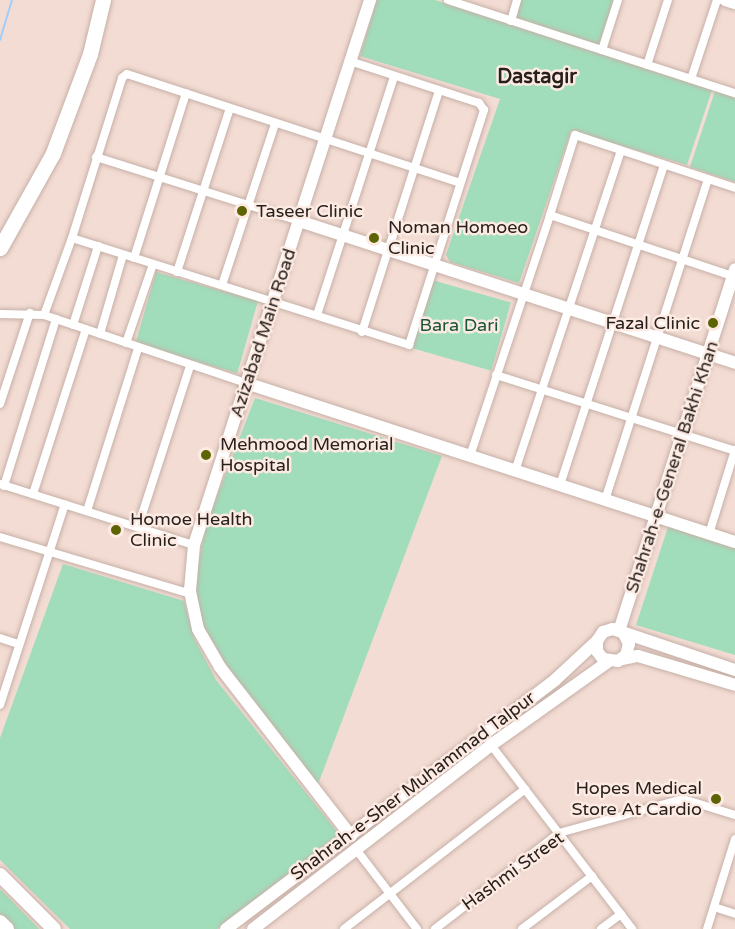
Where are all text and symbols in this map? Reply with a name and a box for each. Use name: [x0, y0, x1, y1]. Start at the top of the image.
district label: Dastagir: [497, 65, 577, 89]
place label: Taseer Clinic: [256, 200, 363, 222]
marker: Taseer Clinic: [233, 202, 251, 220]
place label: Noman Homoeo Clinic: [388, 217, 528, 260]
marker: Noman Homoeo Clinic: [365, 229, 383, 247]
street label: Azizabad Main Road: [225, 246, 301, 420]
place label: Fazal Clinic: [606, 312, 700, 334]
park label: Bara Dari: [419, 314, 499, 336]
marker: Fazal Clinic: [704, 314, 722, 332]
street label: Shahrah-e-General Bakhi Khan: [621, 338, 723, 596]
place label: Mehmood Memorial Hospital: [220, 434, 394, 476]
marker: Mehmood Memorial Hospital: [197, 446, 215, 464]
place label: Homoe Health Clinic: [130, 509, 253, 552]
marker: Homoe Health Clinic: [107, 521, 125, 539]
street label: Shahrah-e-Sher Muhammad Talpur: [286, 687, 540, 885]
place label: Hopes Medical Store At Cardio: [572, 778, 702, 820]
marker: Hopes Medical Store At Cardio: [707, 790, 725, 808]
street label: Hashmi Street: [458, 827, 568, 915]

